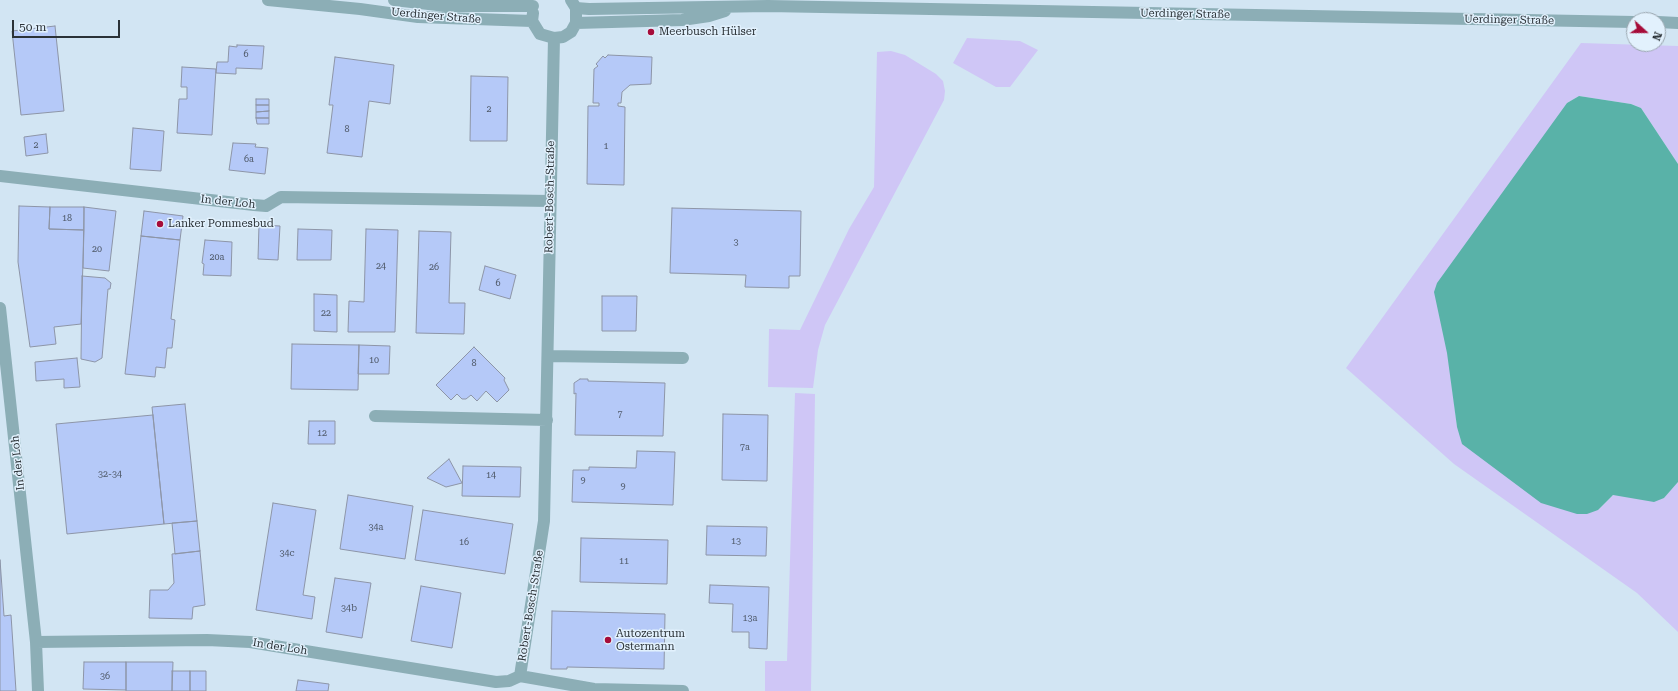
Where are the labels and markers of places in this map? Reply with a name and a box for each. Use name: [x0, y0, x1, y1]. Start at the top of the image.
place label: Meerbusch Hülser: [659, 25, 756, 39]
marker: Meerbusch Hülser: [646, 27, 656, 37]
place label: Lanker Pommesbud: [168, 217, 274, 231]
marker: Lanker Pommesbud: [155, 219, 165, 229]
place label: Autozentrum Ostermann: [616, 627, 685, 653]
marker: Autozentrum Ostermann: [603, 635, 613, 645]

